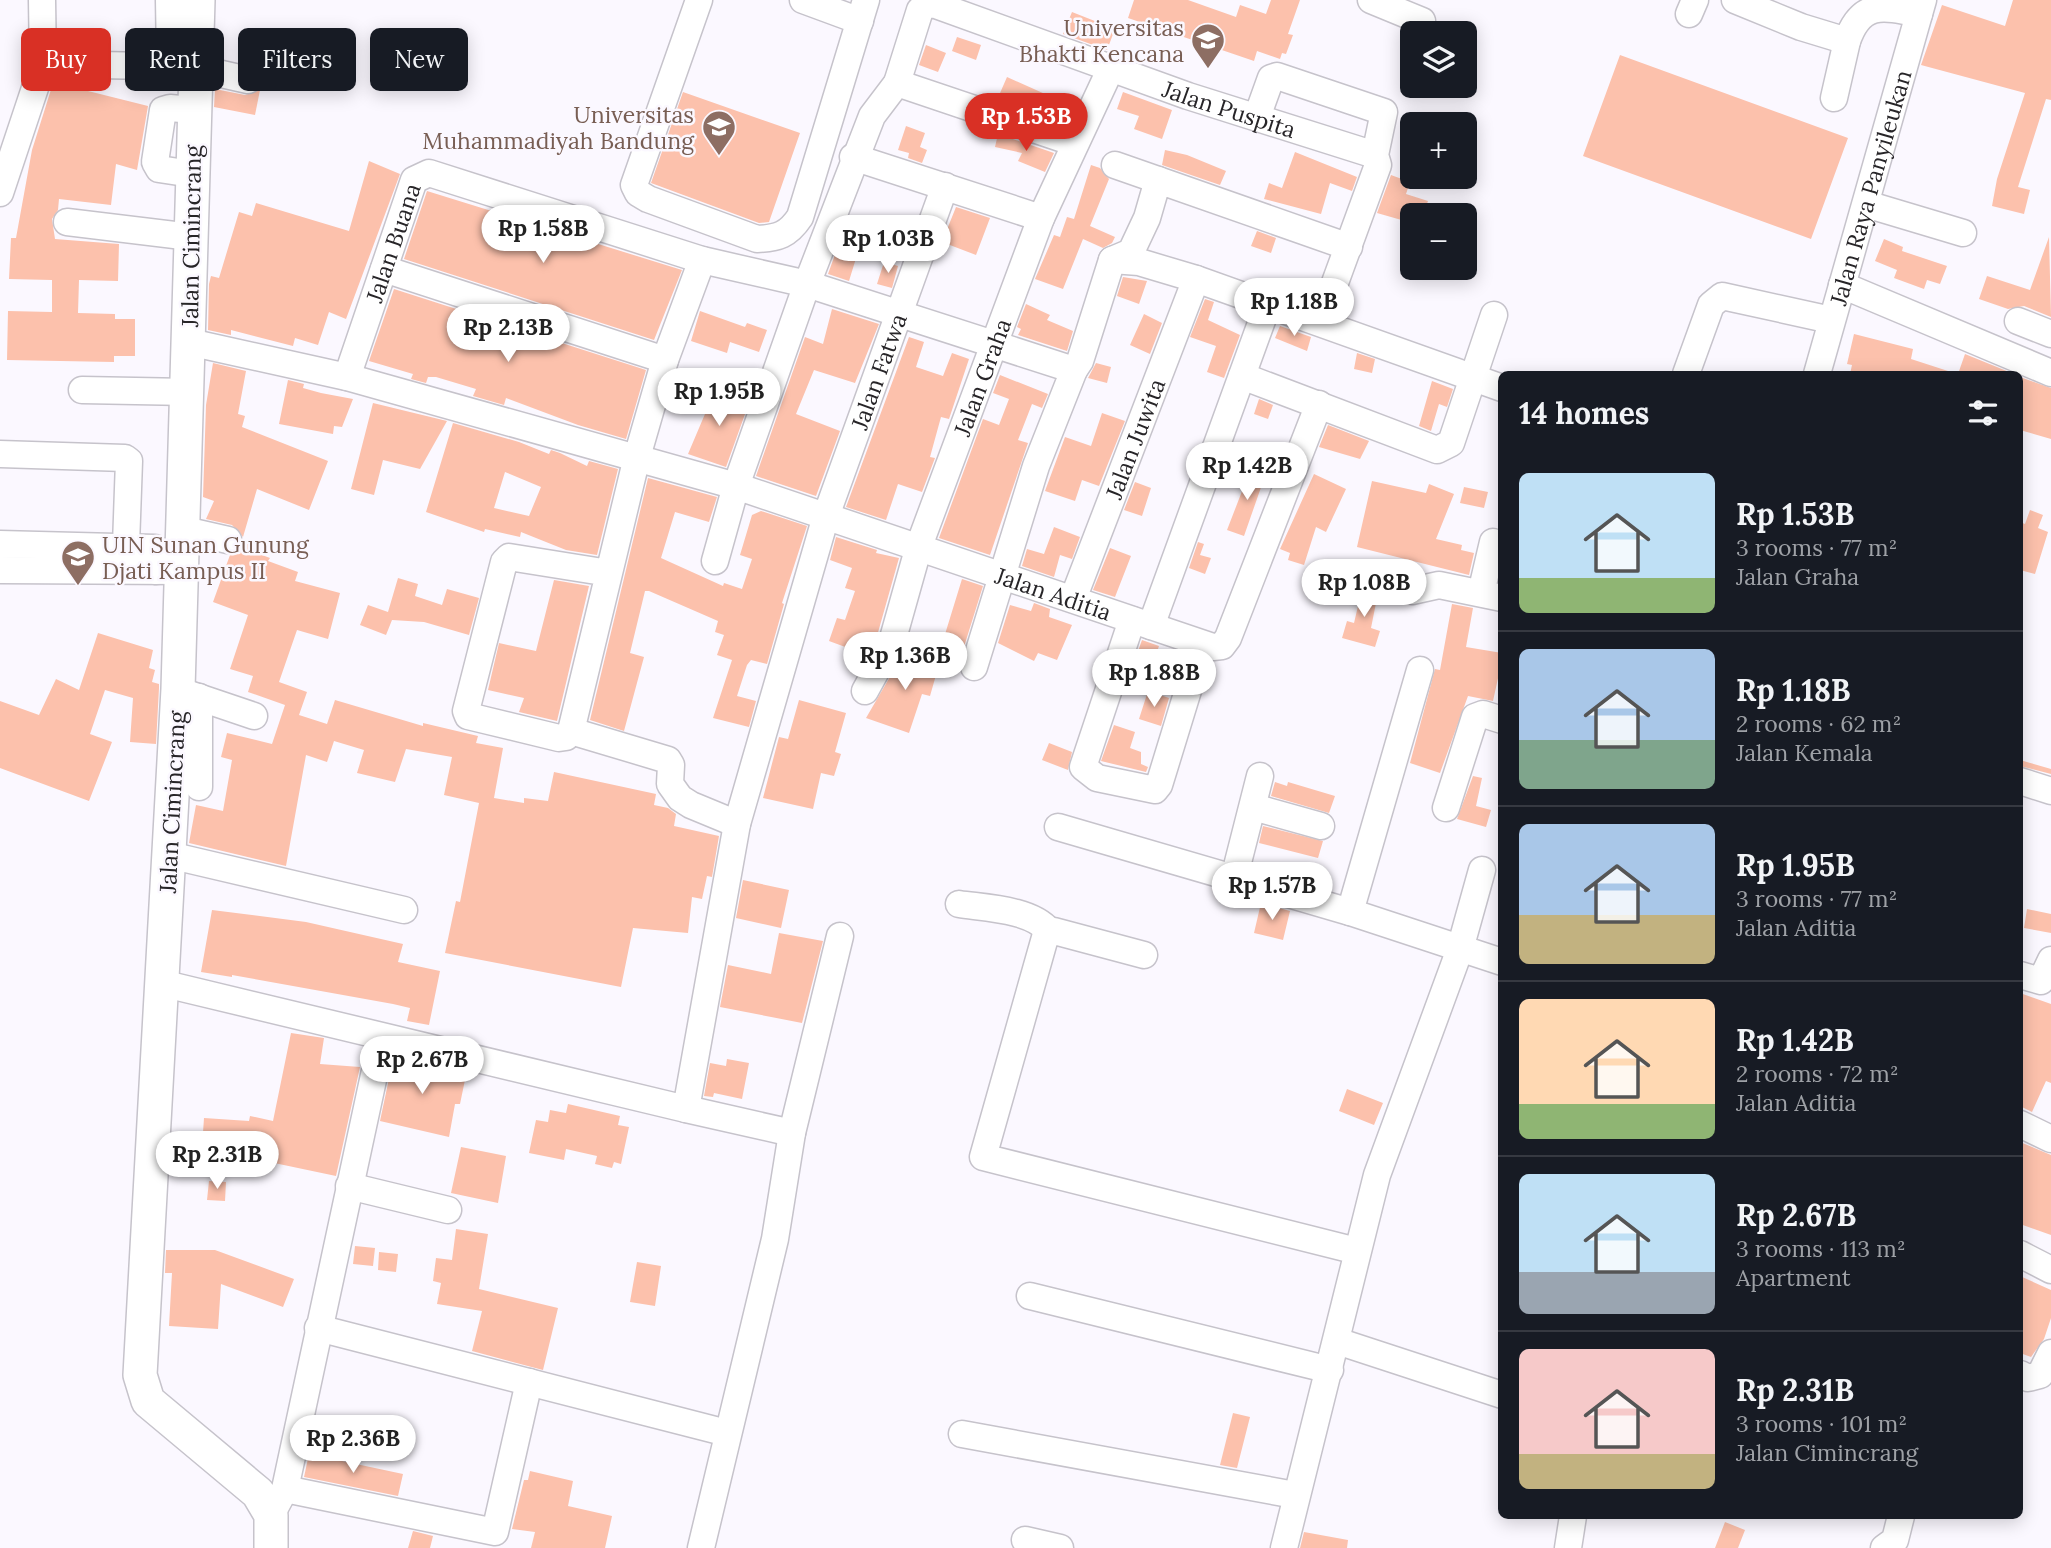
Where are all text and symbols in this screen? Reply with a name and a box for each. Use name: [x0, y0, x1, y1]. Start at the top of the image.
place label: Universitas Bhakti Kencana: [1019, 13, 1184, 68]
school or university icon: Universitas Bhakti Kencana: [1189, 21, 1227, 70]
map controls: [1400, 21, 1477, 280]
button: layers: [1400, 21, 1477, 98]
chip: Buy: [21, 28, 111, 91]
chip: Rent: [125, 28, 224, 91]
chip: Filters: [238, 28, 356, 91]
chip: New: [370, 28, 468, 91]
street label: Jalan Raya Panyileukan: [1823, 66, 1917, 309]
street label: Jalan Puspita: [1158, 73, 1300, 144]
pin: Rp 1.53B: [954, 94, 1098, 153]
place label: Universitas Muhammadiyah Bandung: [422, 100, 695, 155]
text: Rp 1.53B: [981, 101, 1071, 130]
school or university icon: Universitas Muhammadiyah Bandung: [700, 108, 738, 157]
button: +: [1400, 112, 1477, 189]
street label: Jalan Cimincrang: [175, 143, 207, 328]
street label: Jalan Buana: [359, 179, 426, 307]
button: −: [1400, 203, 1477, 280]
pin: Rp 1.58B: [471, 205, 615, 265]
text: Rp 1.58B: [498, 213, 589, 242]
pin: Rp 1.03B: [816, 216, 960, 275]
text: Rp 1.03B: [842, 223, 934, 252]
pin: Rp 1.18B: [1222, 278, 1366, 338]
text: Rp 1.18B: [1250, 286, 1338, 315]
pin: Rp 2.13B: [436, 304, 580, 364]
street label: Jalan Fatwa: [844, 309, 912, 434]
text: Rp 2.13B: [463, 312, 553, 341]
street label: Jalan Graha: [946, 314, 1017, 441]
pin: Rp 1.95B: [647, 368, 791, 428]
street label: Jalan Juwita: [1098, 374, 1171, 504]
text: Rp 1.95B: [673, 376, 765, 405]
text: 14 homes: [1519, 394, 1649, 432]
icon: filters: [1964, 394, 2002, 432]
pin: Rp 1.42B: [1175, 442, 1319, 502]
text: Rp 1.42B: [1202, 450, 1292, 479]
text: Rp 1.53B: [1736, 495, 1854, 533]
icon: home: [1575, 501, 1659, 585]
place label: UIN Sunan Gunung Djati Kampus II: [102, 530, 310, 585]
text: 3 rooms · 77 m²: [1736, 533, 1897, 562]
school or university icon: UIN Sunan Gunung Djati Kampus II: [59, 538, 97, 587]
street label: Jalan Aditia: [991, 560, 1115, 626]
pin: Rp 1.08B: [1292, 560, 1436, 619]
text: Jalan Graha: [1736, 562, 1859, 591]
text: Rp 1.08B: [1318, 567, 1410, 596]
pin: Rp 1.36B: [833, 632, 977, 692]
text: Rp 1.36B: [859, 640, 951, 669]
pin: Rp 1.88B: [1082, 650, 1226, 709]
text: Rp 1.88B: [1108, 657, 1200, 686]
text: Rp 1.18B: [1736, 671, 1851, 709]
icon: home: [1575, 677, 1659, 761]
street label: Jalan Cimincrang: [153, 709, 191, 895]
text: 2 rooms · 62 m²: [1736, 709, 1901, 738]
text: Jalan Kemala: [1736, 738, 1873, 767]
text: Rp 1.95B: [1736, 846, 1855, 884]
icon: home: [1575, 852, 1659, 936]
pin: Rp 1.57B: [1200, 862, 1344, 922]
text: Rp 1.57B: [1228, 870, 1316, 899]
text: 3 rooms · 77 m²: [1736, 884, 1897, 913]
text: Jalan Aditia: [1736, 913, 1856, 942]
text: Rp 1.42B: [1736, 1021, 1854, 1059]
icon: home: [1575, 1027, 1659, 1111]
pin: Rp 2.67B: [350, 1036, 494, 1096]
text: Rp 2.67B: [376, 1044, 468, 1073]
text: 2 rooms · 72 m²: [1736, 1059, 1899, 1088]
text: Jalan Aditia: [1736, 1088, 1856, 1117]
pin: Rp 2.31B: [145, 1132, 289, 1191]
text: Rp 2.31B: [172, 1139, 262, 1168]
text: Rp 2.67B: [1736, 1196, 1856, 1234]
icon: home: [1575, 1202, 1659, 1286]
text: 3 rooms · 113 m²: [1736, 1234, 1906, 1263]
text: Apartment: [1736, 1263, 1851, 1292]
text: Rp 2.31B: [1736, 1371, 1854, 1409]
icon: home: [1575, 1377, 1659, 1461]
text: 3 rooms · 101 m²: [1736, 1409, 1907, 1438]
pin: Rp 2.36B: [281, 1416, 425, 1475]
text: Rp 2.36B: [306, 1423, 400, 1452]
text: Jalan Cimincrang: [1736, 1438, 1918, 1467]

